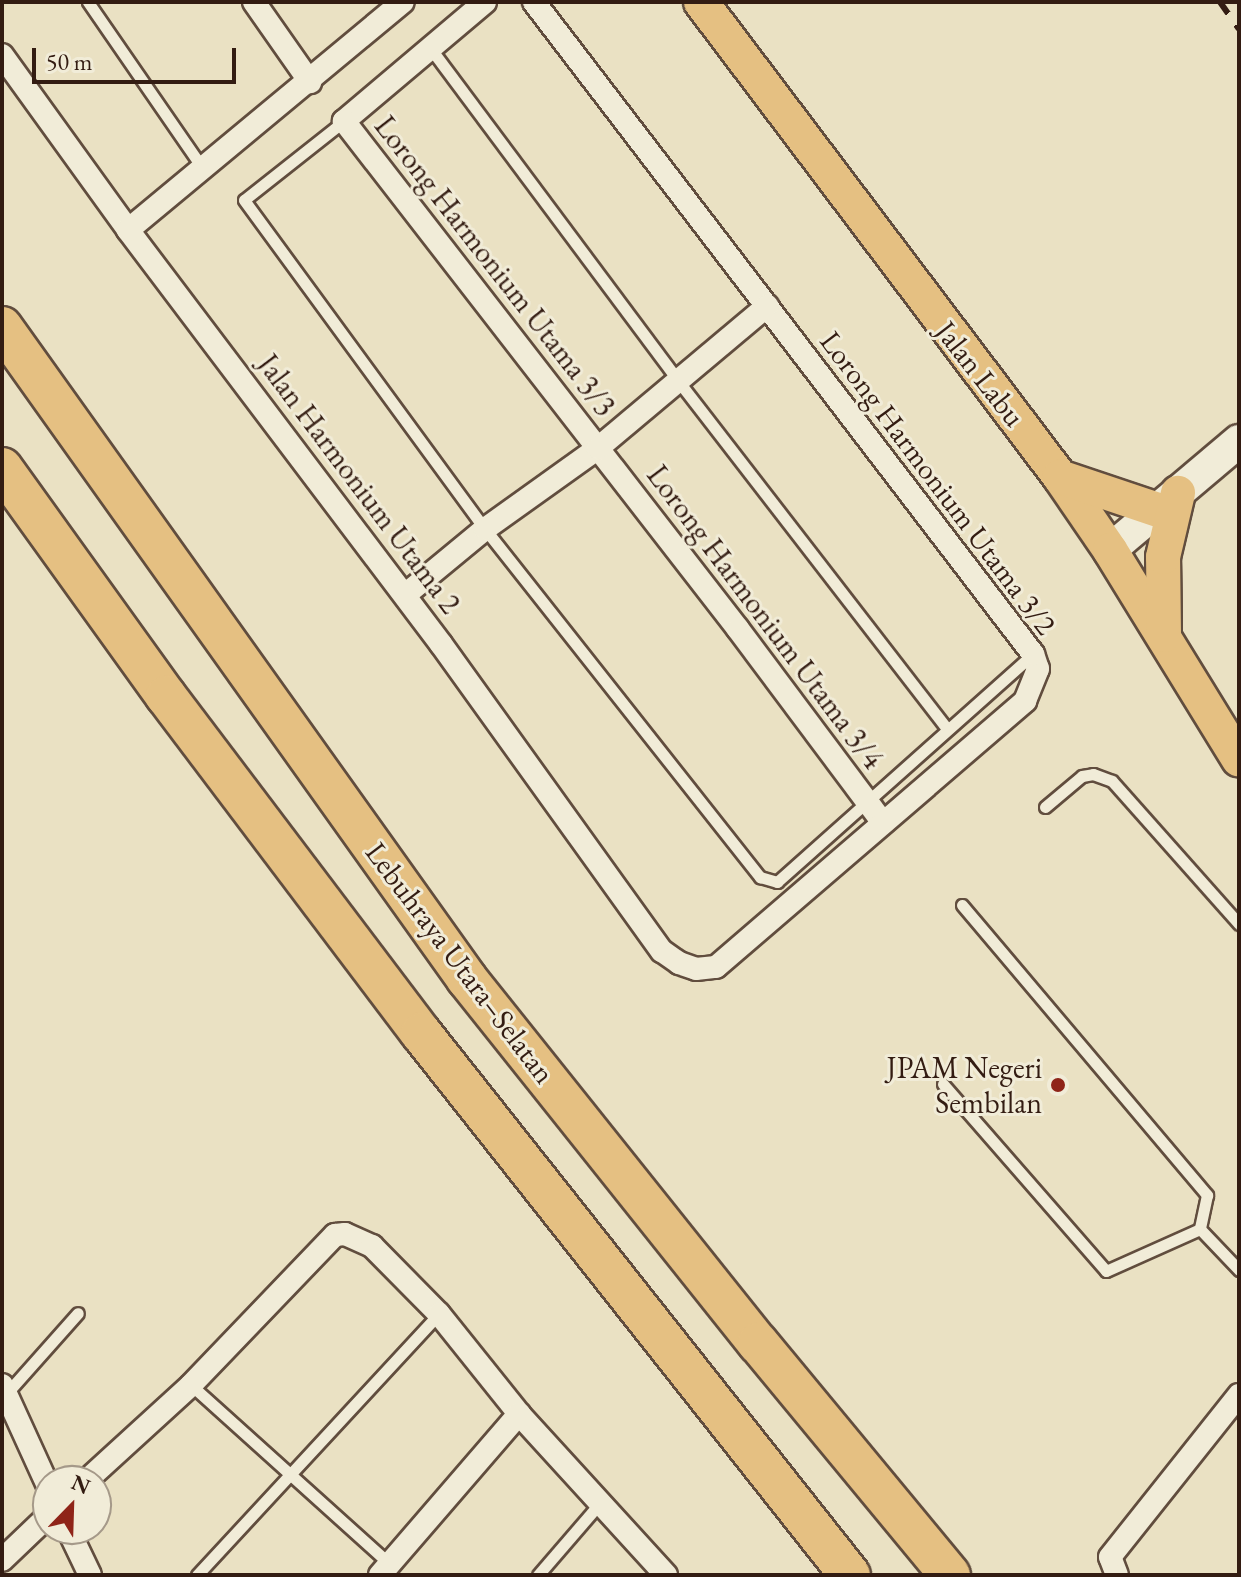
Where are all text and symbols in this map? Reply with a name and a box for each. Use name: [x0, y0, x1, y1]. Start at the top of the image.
scale bar: [36, 32, 240, 82]
text: 50 m: [46, 46, 93, 77]
street label: Lorong Harmonium Utama 3/3: [367, 109, 623, 423]
street label: Jalan Labu: [928, 314, 1032, 434]
street label: Lorong Harmonium Utama 3/2: [812, 324, 1064, 642]
street label: Jalan Harmonium Utama 2: [250, 347, 468, 621]
street label: Lorong Harmonium Utama 3/4: [639, 458, 891, 776]
street label: Lebuhraya Utara–Selatan: [358, 835, 562, 1091]
place label: JPAM Negeri Sembilan: [887, 1050, 1042, 1120]
marker: JPAM Negeri Sembilan: [1049, 1076, 1067, 1094]
north arrow: [32, 1465, 112, 1545]
text: N: [67, 1467, 95, 1501]

